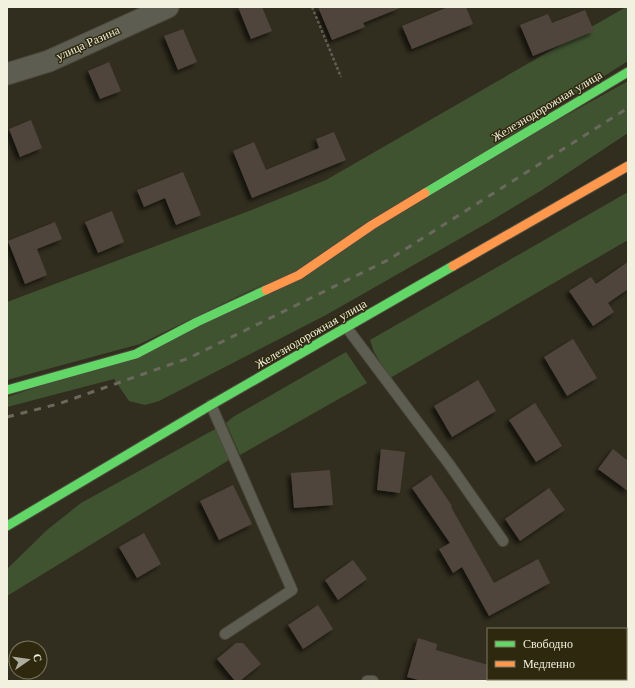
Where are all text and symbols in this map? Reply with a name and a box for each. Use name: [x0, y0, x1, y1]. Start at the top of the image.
street label: улица Разина: [54, 22, 123, 63]
street label: Железнодорожная улица: [489, 66, 605, 144]
street label: Железнодорожная улица: [252, 295, 370, 372]
legend: [487, 628, 627, 680]
text: Свободно: [523, 636, 573, 651]
north arrow: [8, 640, 48, 680]
text: С: [30, 652, 45, 663]
text: Медленно: [523, 656, 575, 671]

